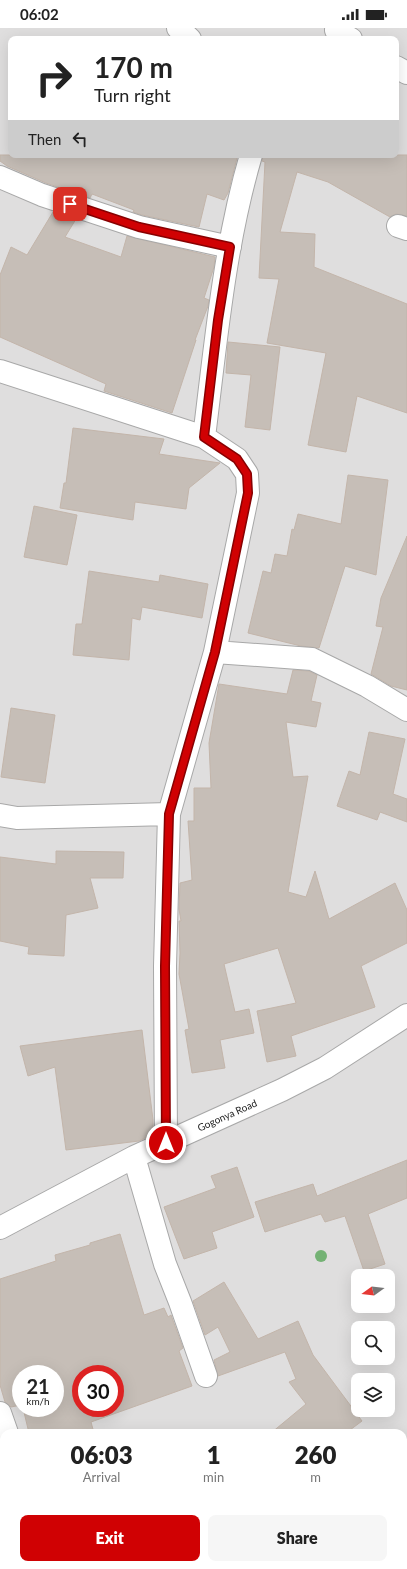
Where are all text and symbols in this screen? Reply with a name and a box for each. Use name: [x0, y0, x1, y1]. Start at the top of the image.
text: 06:02: [20, 5, 59, 23]
text: 170 m: [94, 50, 173, 84]
icon: right: [28, 52, 80, 104]
text: Turn right: [94, 84, 171, 106]
icon: left: [69, 128, 91, 150]
text: Then: [28, 130, 61, 148]
pin: [53, 187, 87, 221]
icon: arrive: [59, 193, 81, 215]
street label: Gogonya Road: [195, 1097, 259, 1133]
position arrow: [145, 1122, 187, 1164]
north arrow: [351, 1269, 395, 1313]
map controls: [351, 1269, 395, 1417]
button: search: [351, 1321, 395, 1365]
speed limit sign: 30: [72, 1365, 124, 1417]
button: layers: [351, 1373, 395, 1417]
text: 21: [26, 1374, 50, 1398]
text: km/h: [26, 1395, 50, 1407]
text: 06:03: [71, 1440, 133, 1469]
text: 1: [207, 1440, 221, 1469]
text: 260: [295, 1440, 336, 1469]
text: Arrival: [83, 1469, 120, 1485]
text: min: [203, 1469, 224, 1485]
text: m: [310, 1469, 321, 1485]
button: Exit: [20, 1515, 200, 1561]
button: Share: [208, 1515, 387, 1561]

